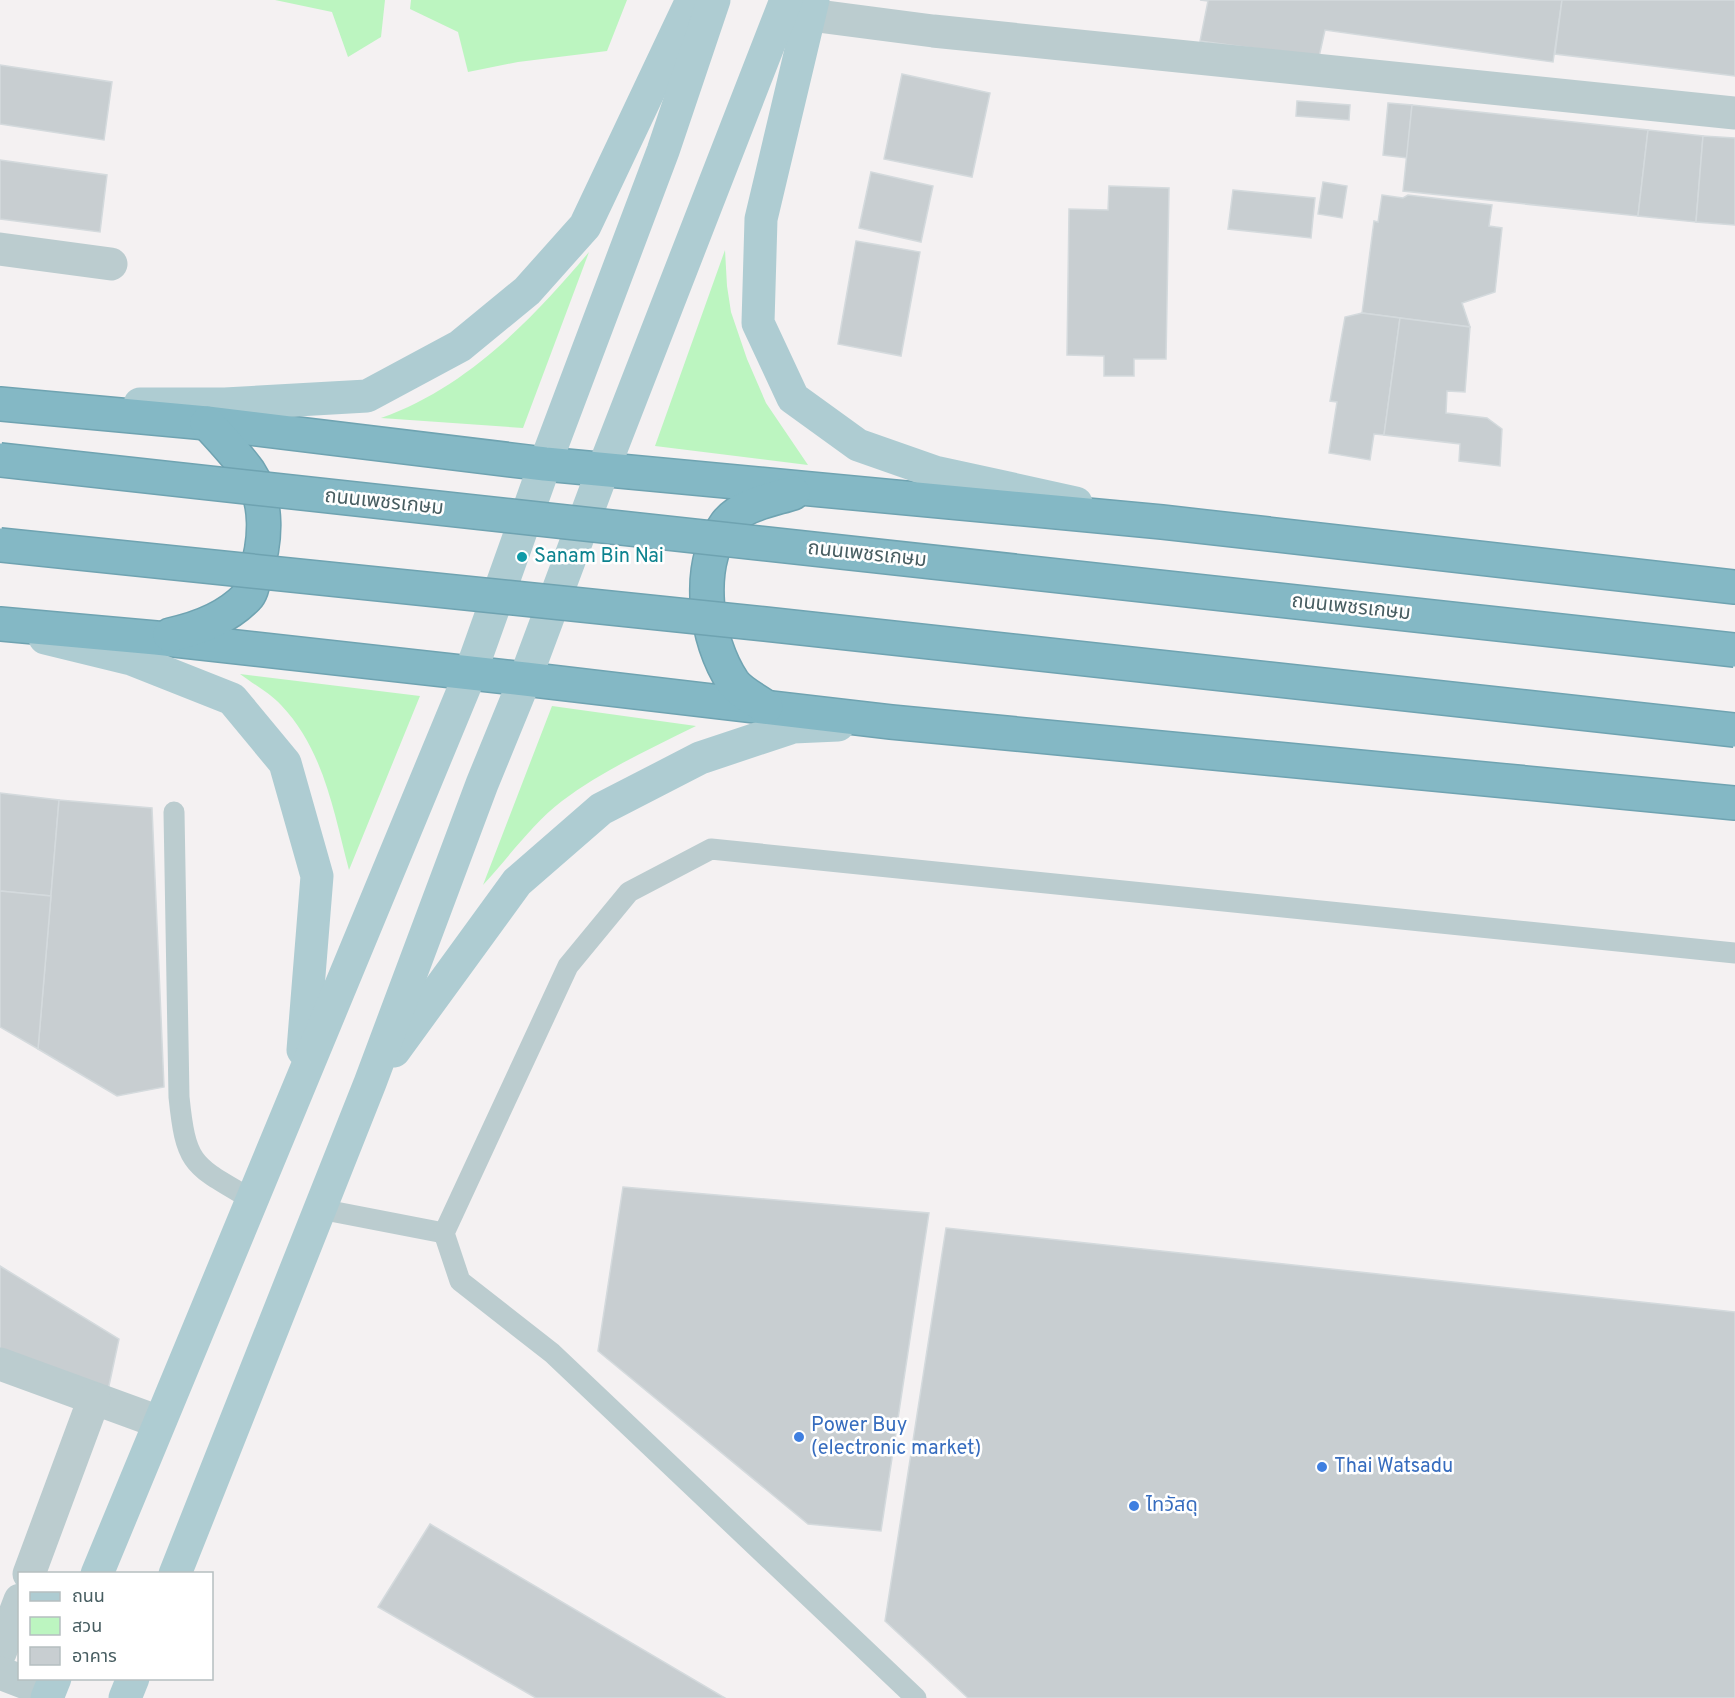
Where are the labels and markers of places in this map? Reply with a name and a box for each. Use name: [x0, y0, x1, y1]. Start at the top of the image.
place label: Sanam Bin Nai: [534, 544, 664, 570]
marker: Sanam Bin Nai: [515, 550, 529, 564]
place label: Power Buy (electronic market): [811, 1413, 981, 1462]
marker: Power Buy (electronic market): [792, 1430, 806, 1444]
place label: Thai Watsadu: [1334, 1454, 1453, 1480]
marker: Thai Watsadu: [1315, 1460, 1329, 1474]
place label: ไทวัสดุ: [1145, 1493, 1198, 1519]
marker: ไทวัสดุ: [1127, 1499, 1141, 1513]

